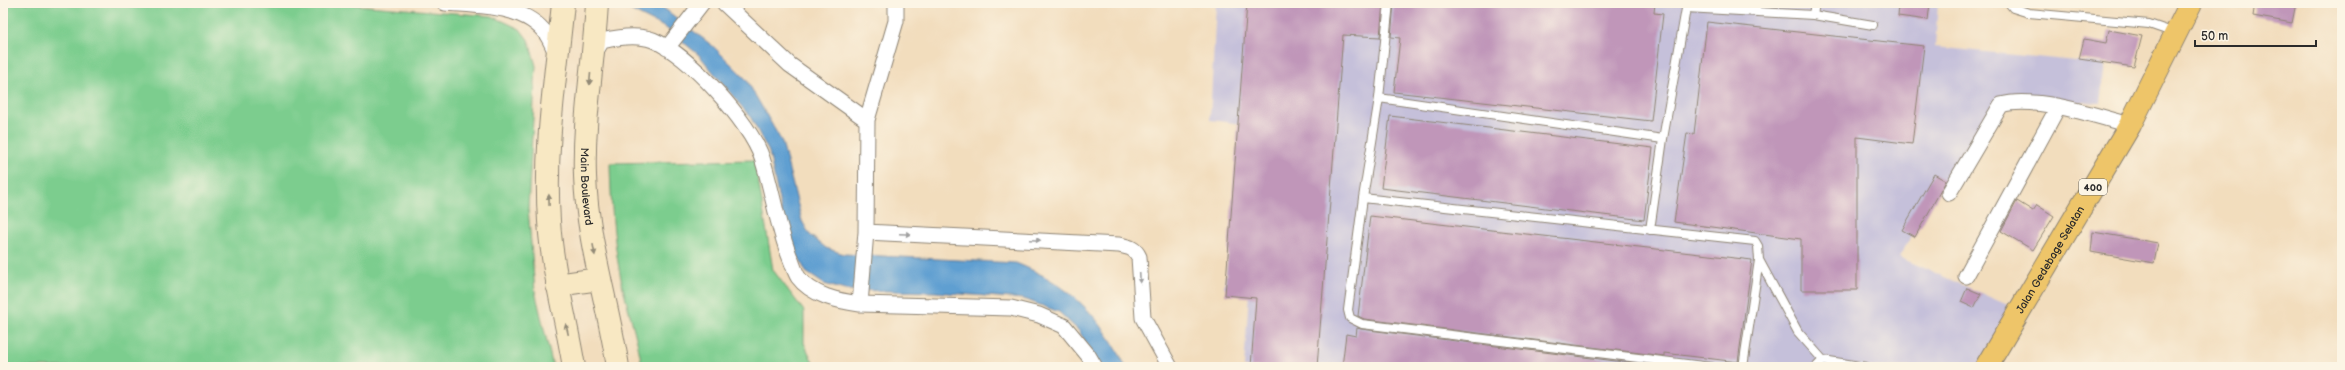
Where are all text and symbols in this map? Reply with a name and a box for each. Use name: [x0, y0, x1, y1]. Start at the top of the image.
scale bar: [2195, 22, 2316, 48]
text: 50 m: [2201, 29, 2228, 44]
one-way arrow: [587, 73, 594, 85]
street label: Main Boulevard: [578, 147, 596, 226]
road number: 400: [2079, 179, 2107, 195]
one-way arrow: [545, 194, 552, 206]
street label: Jalan Gedebage Selatan: [2013, 204, 2087, 316]
one-way arrow: [899, 230, 911, 237]
one-way arrow: [1029, 237, 1041, 244]
one-way arrow: [591, 244, 597, 256]
one-way arrow: [1137, 272, 1143, 285]
one-way arrow: [564, 322, 570, 334]

